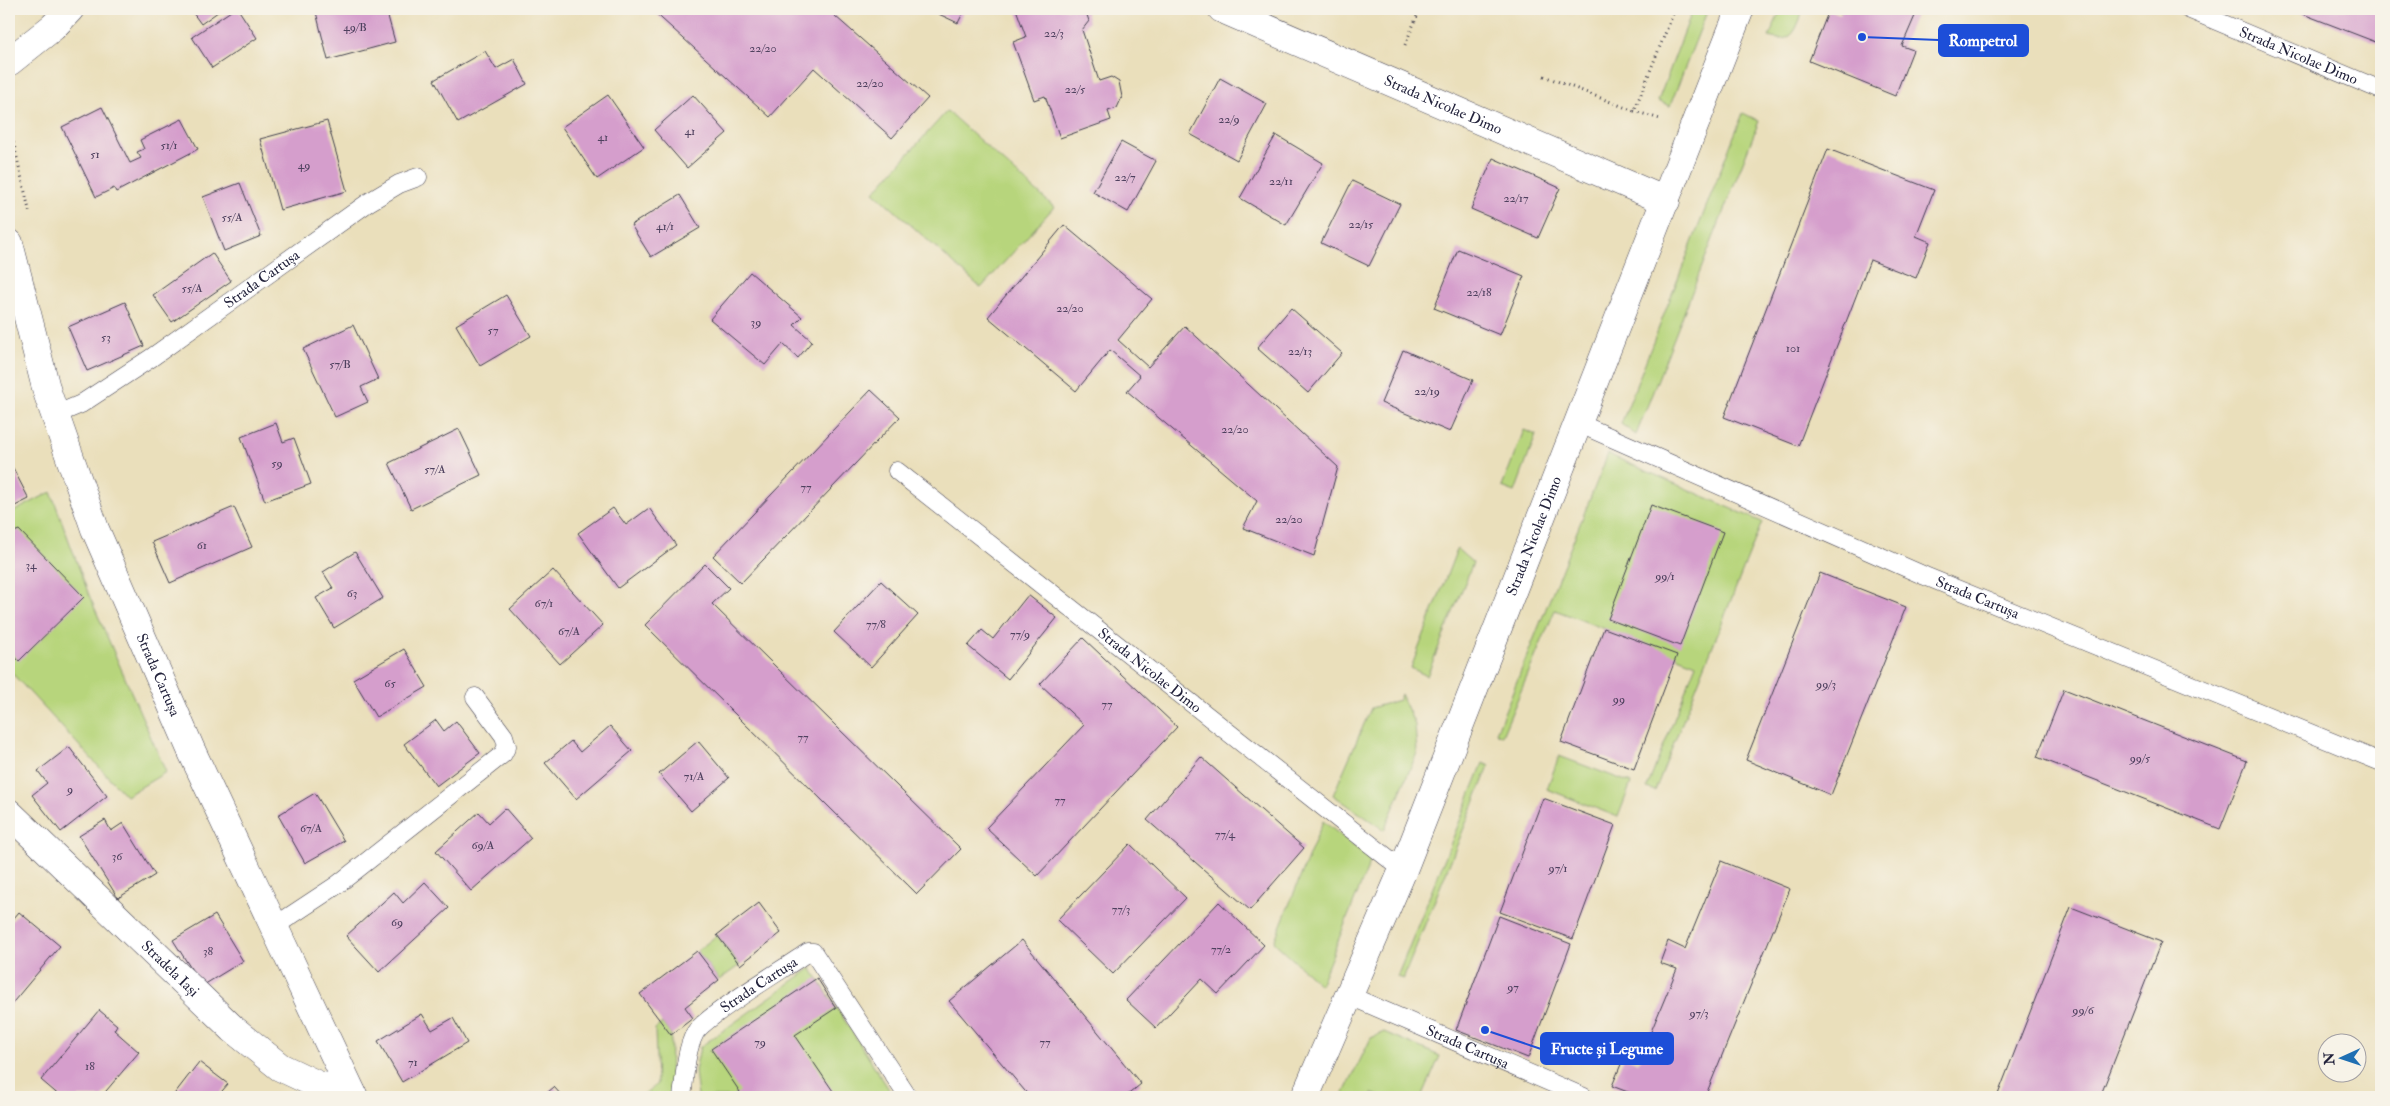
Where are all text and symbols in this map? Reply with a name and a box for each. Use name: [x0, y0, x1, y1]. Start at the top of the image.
house number: 49/B: [343, 20, 367, 35]
street label: Strada Nicolae Dimo: [2236, 23, 2361, 89]
callout: Rompetrol: [1939, 25, 2028, 56]
house number: 22/3: [1044, 26, 1064, 41]
text: Rompetrol: [1949, 31, 2018, 52]
house number: 22/20: [749, 41, 777, 56]
street label: Strada Nicolae Dimo: [1381, 71, 1505, 139]
house number: 22/20: [856, 76, 884, 91]
house number: 22/5: [1065, 82, 1086, 97]
house number: 22/9: [1218, 112, 1240, 127]
house number: 41: [685, 124, 695, 139]
house number: 41: [598, 130, 608, 145]
house number: 51/1: [161, 138, 177, 153]
house number: 51: [90, 147, 100, 162]
house number: 49: [298, 158, 310, 173]
house number: 22/7: [1115, 170, 1136, 185]
house number: 22/11: [1269, 174, 1293, 189]
house number: 22/17: [1503, 191, 1529, 206]
house number: 55/A: [221, 210, 243, 225]
house number: 22/15: [1349, 217, 1374, 232]
house number: 41/1: [656, 219, 674, 234]
street label: Strada Cartușa: [220, 245, 304, 313]
house number: 55/A: [181, 281, 203, 296]
house number: 22/18: [1466, 285, 1492, 300]
house number: 22/20: [1056, 301, 1084, 316]
house number: 39: [751, 315, 761, 330]
house number: 57: [488, 323, 499, 338]
house number: 53: [101, 330, 111, 345]
house number: 101: [1786, 341, 1800, 356]
house number: 22/13: [1288, 344, 1312, 359]
house number: 57/B: [329, 357, 351, 372]
house number: 22/19: [1414, 384, 1440, 399]
house number: 22/20: [1221, 422, 1249, 437]
house number: 59: [271, 456, 283, 471]
house number: 57/A: [424, 462, 446, 477]
street label: Strada Nicolae Dimo: [1502, 474, 1566, 599]
house number: 77: [800, 480, 812, 495]
house number: 22/20: [1275, 512, 1303, 527]
house number: 61: [197, 538, 207, 553]
house number: 34: [25, 558, 37, 573]
house number: 99/1: [1654, 569, 1675, 584]
street label: Strada Cartușa: [1933, 572, 2023, 624]
house number: 63: [347, 586, 357, 601]
house number: 67/1: [535, 596, 553, 611]
house number: 77/8: [866, 617, 886, 632]
house number: 67/A: [558, 624, 580, 639]
street label: Strada Nicolae Dimo: [1094, 624, 1205, 717]
house number: 77/9: [1010, 627, 1030, 642]
street label: Strada Cartușa: [132, 631, 185, 720]
house number: 65: [384, 676, 396, 691]
house number: 99/3: [1815, 677, 1836, 692]
house number: 99: [1612, 692, 1625, 707]
house number: 77: [1101, 697, 1113, 712]
house number: 77: [797, 730, 809, 745]
house number: 99/5: [2129, 751, 2151, 766]
house number: 71/A: [684, 769, 705, 784]
house number: 9: [66, 782, 73, 797]
house number: 77: [1054, 793, 1066, 808]
house number: 67/A: [300, 821, 322, 836]
house number: 77/4: [1215, 827, 1236, 842]
house number: 69/A: [472, 838, 495, 853]
house number: 36: [112, 849, 123, 864]
house number: 97/1: [1548, 861, 1567, 876]
house number: 77/3: [1112, 902, 1130, 917]
house number: 69: [391, 915, 403, 930]
street label: Stradela Iași: [137, 937, 203, 1001]
house number: 77/2: [1211, 942, 1231, 957]
house number: 38: [203, 944, 213, 959]
street label: Strada Cartușa: [717, 952, 802, 1017]
house number: 97: [1506, 980, 1519, 995]
house number: 99/6: [2071, 1003, 2095, 1018]
house number: 97/3: [1688, 1006, 1709, 1021]
street label: Strada Cartușa: [1423, 1021, 1512, 1074]
callout: Fructe și Legume: [1541, 1033, 1673, 1064]
north arrow: [2318, 1034, 2368, 1084]
house number: 79: [754, 1035, 766, 1050]
house number: 77: [1039, 1035, 1051, 1050]
text: Fructe și Legume: [1551, 1039, 1663, 1060]
text: N: [2321, 1051, 2338, 1066]
house number: 71: [408, 1055, 418, 1070]
house number: 18: [85, 1059, 95, 1074]

